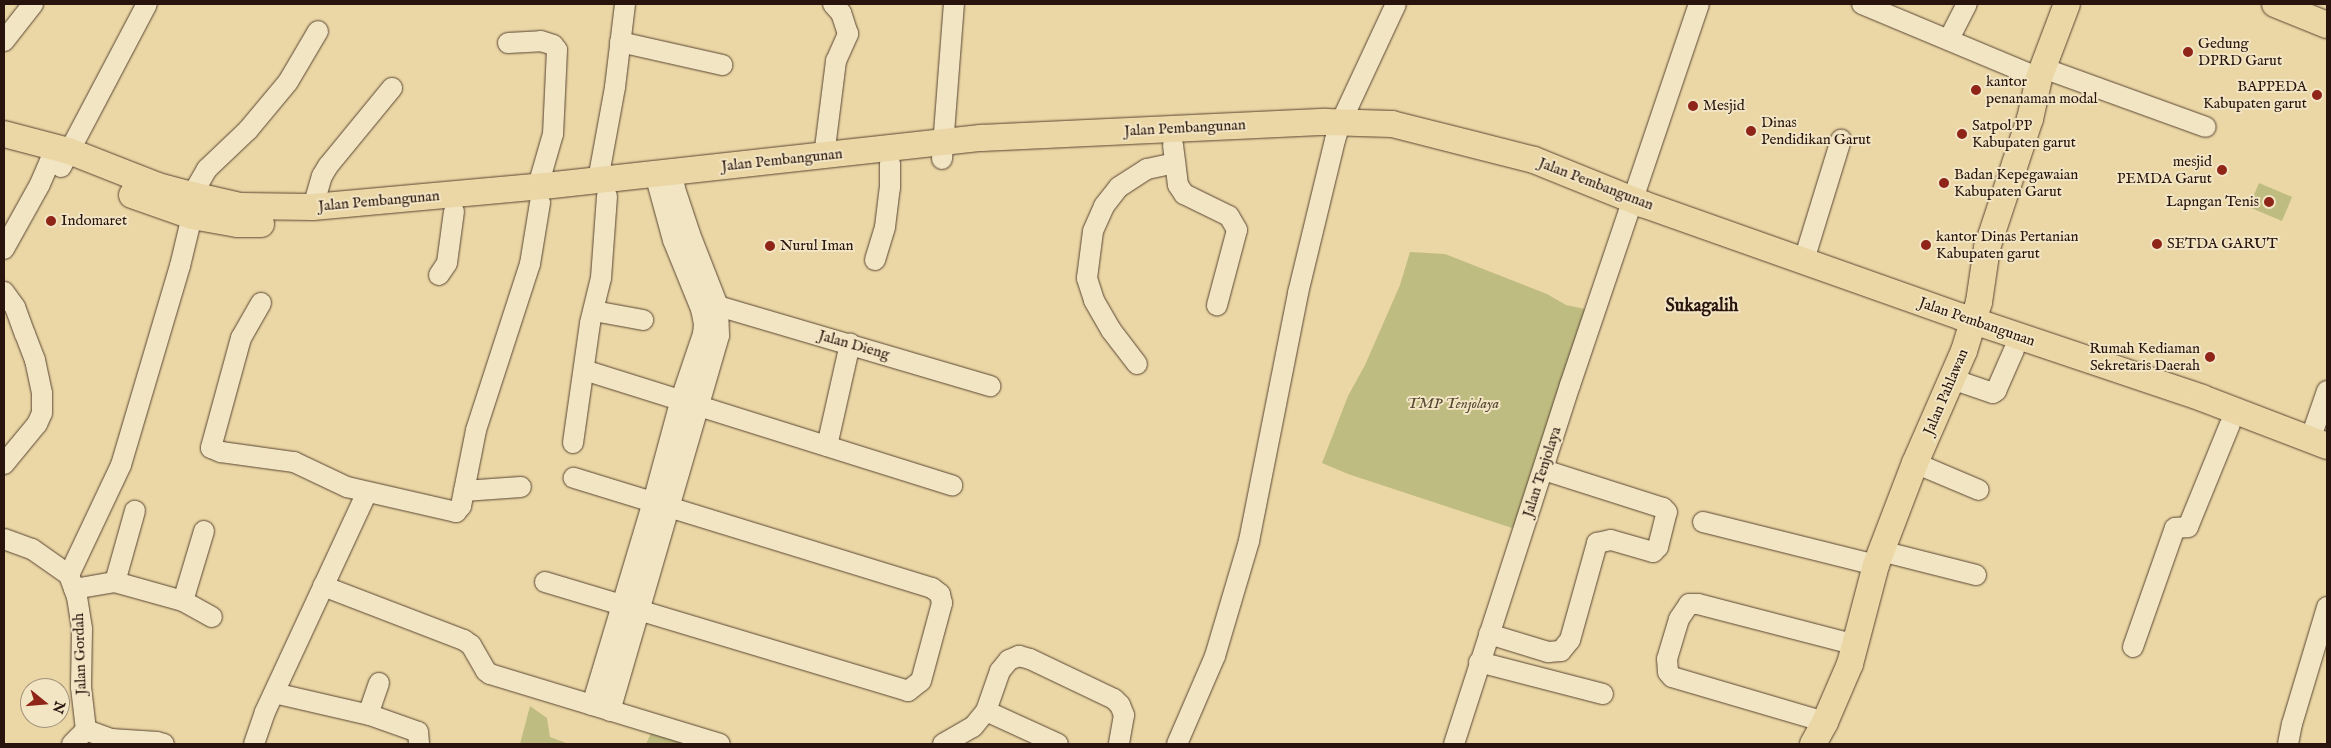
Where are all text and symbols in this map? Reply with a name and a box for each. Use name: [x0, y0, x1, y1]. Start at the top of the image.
place label: Gedung DPRD Garut: [2198, 34, 2282, 69]
marker: Gedung DPRD Garut: [2182, 46, 2194, 58]
place label: kantor penanaman modal: [1986, 72, 2097, 107]
place label: BAPPEDA Kabupaten garut: [2203, 77, 2307, 112]
marker: kantor penanaman modal: [1970, 84, 1982, 96]
marker: BAPPEDA Kabupaten garut: [2311, 89, 2323, 101]
place label: Mesjid: [1703, 97, 1745, 115]
marker: Mesjid: [1687, 100, 1699, 112]
place label: Dinas Pendidikan Garut: [1761, 113, 1871, 148]
street label: Jalan Pembangunan: [1124, 116, 1246, 140]
place label: Satpol PP Kabupaten garut: [1972, 116, 2076, 151]
marker: Dinas Pendidikan Garut: [1745, 125, 1757, 137]
marker: Satpol PP Kabupaten garut: [1956, 128, 1968, 140]
street label: Jalan Pembangunan: [720, 145, 844, 175]
place label: mesjid PEMDA Garut: [2117, 152, 2212, 187]
street label: Jalan Pembangunan: [1536, 154, 1656, 214]
marker: mesjid PEMDA Garut: [2216, 164, 2228, 176]
place label: Badan Kepegawaian Kabupaten Garut: [1954, 165, 2078, 200]
marker: Badan Kepegawaian Kabupaten Garut: [1938, 177, 1950, 189]
street label: Jalan Pembangunan: [318, 187, 440, 215]
place label: Lapngan Tenis: [2166, 193, 2259, 211]
marker: Lapngan Tenis: [2263, 196, 2275, 208]
place label: Indomaret: [61, 212, 127, 230]
marker: Indomaret: [45, 215, 57, 227]
place label: kantor Dinas Pertanian Kabupaten garut: [1936, 227, 2078, 262]
place label: SETDA GARUT: [2167, 235, 2278, 253]
place label: Nurul Iman: [780, 237, 854, 255]
marker: SETDA GARUT: [2151, 238, 2163, 250]
marker: kantor Dinas Pertanian Kabupaten garut: [1920, 239, 1932, 251]
marker: Nurul Iman: [764, 240, 776, 252]
street label: Jalan Pembangunan: [1916, 294, 2038, 350]
district label: Sukagalih: [1666, 296, 1738, 318]
street label: Jalan Dieng: [816, 326, 892, 364]
place label: Rumah Kediaman Sekretaris Daerah: [2089, 339, 2200, 374]
street label: Jalan Pahlawan: [1920, 346, 1972, 438]
marker: Rumah Kediaman Sekretaris Daerah: [2204, 351, 2216, 363]
park label: TMP Tenjolaya: [1407, 395, 1499, 413]
street label: Jalan Tenjolaya: [1519, 424, 1565, 520]
street label: Jalan Gordah: [70, 613, 90, 695]
north arrow: [20, 678, 70, 728]
text: N: [48, 699, 69, 716]

